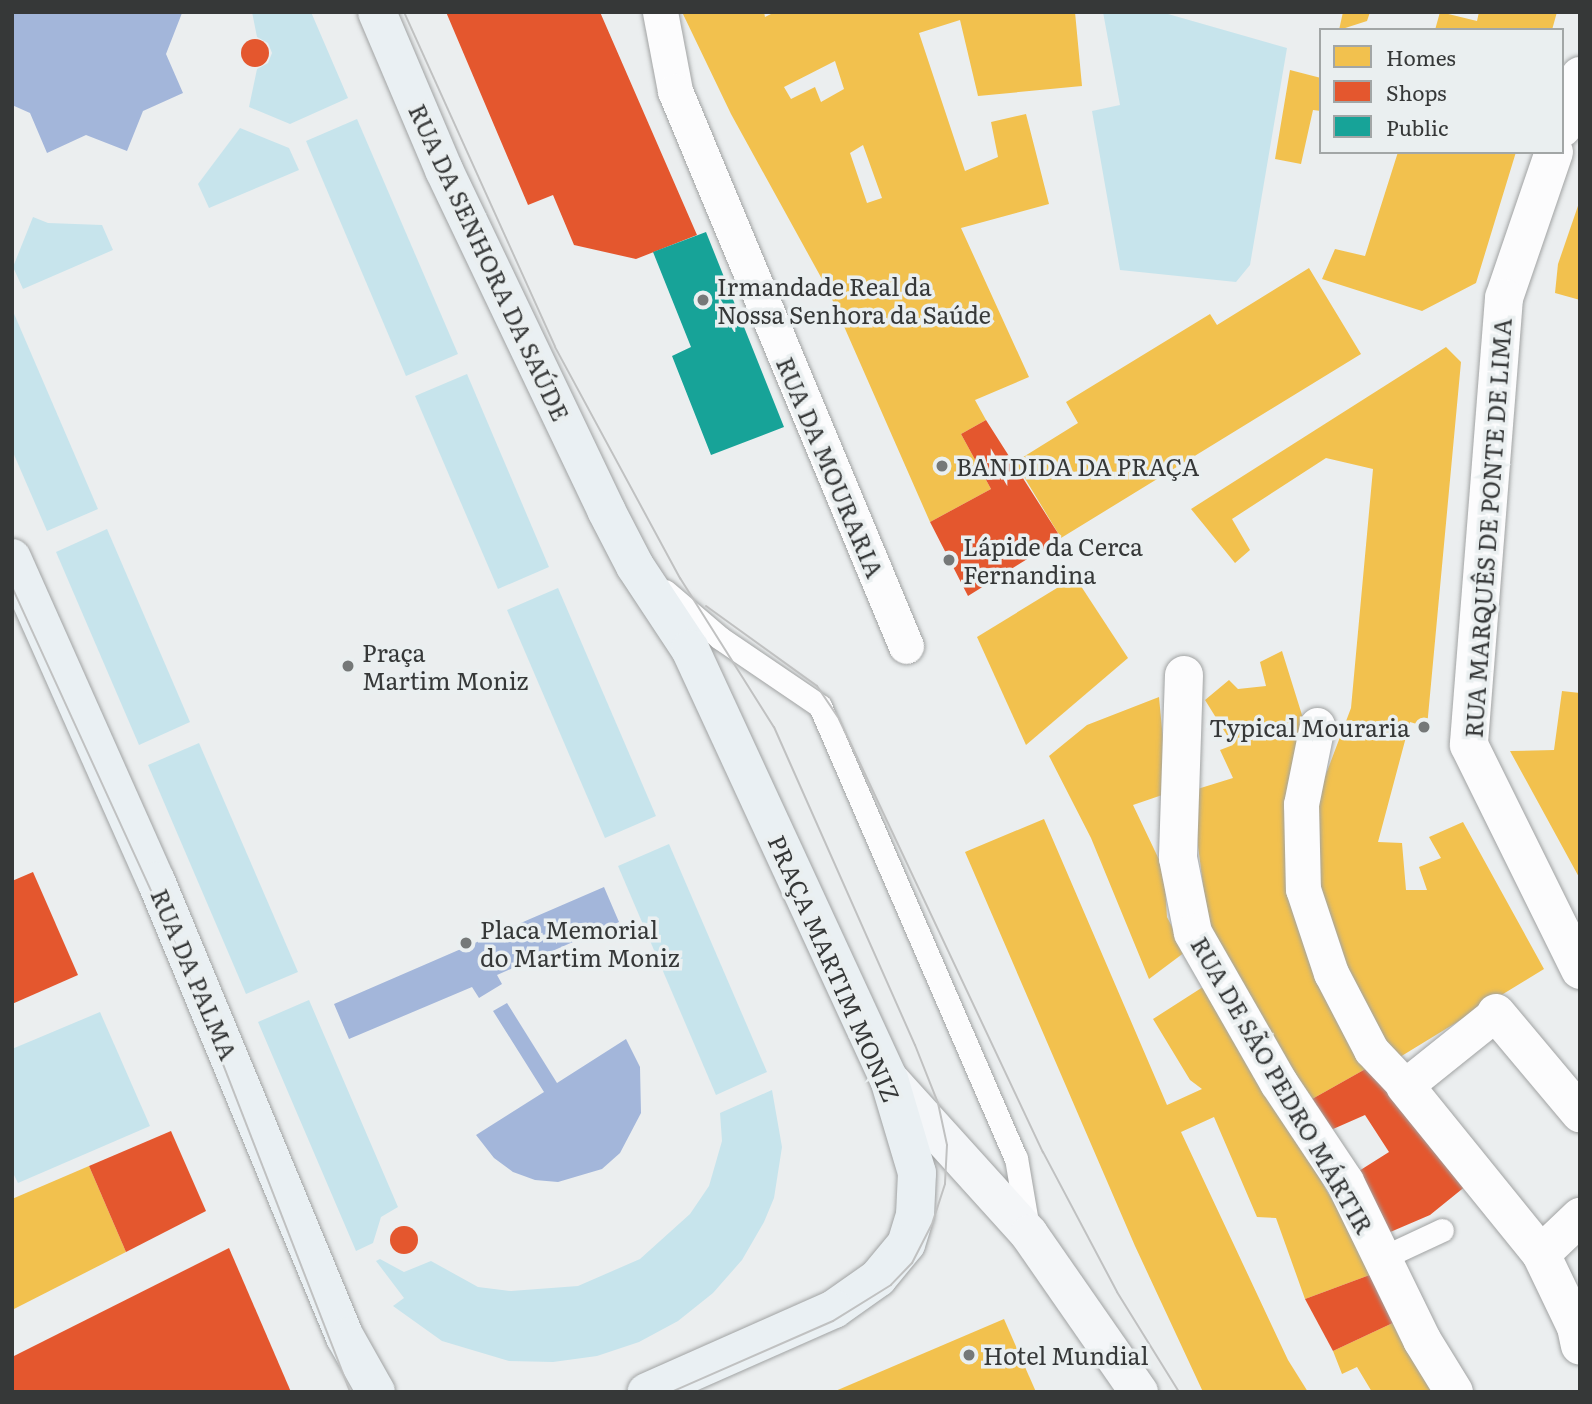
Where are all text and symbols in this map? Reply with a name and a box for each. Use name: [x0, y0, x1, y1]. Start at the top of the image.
legend: [1319, 28, 1564, 154]
text: Homes: [1386, 41, 1456, 72]
text: Shops: [1386, 76, 1447, 107]
street label: RUA DA SENHORA DA SAÚDE: [404, 99, 576, 425]
text: Public: [1386, 111, 1448, 142]
place label: Irmandade Real da Nossa Senhora da Saúde: [717, 272, 991, 328]
marker: Irmandade Real da Nossa Senhora da Saúde: [695, 292, 711, 308]
street label: RUA MARQUÊS DE PONTE DE LIMA: [1458, 317, 1516, 739]
street label: RUA DA MOURARIA: [771, 352, 891, 582]
place label: BANDIDA DA PRAÇA: [956, 452, 1199, 480]
marker: BANDIDA DA PRAÇA: [934, 458, 950, 474]
place label: Lápide da Cerca Fernandina: [963, 532, 1143, 588]
marker: Lápide da Cerca Fernandina: [941, 552, 957, 568]
place label: Praça Martim Moniz: [362, 638, 528, 694]
marker: Praça Martim Moniz: [340, 658, 356, 674]
place label: Typical Mouraria: [1209, 713, 1410, 741]
marker: Typical Mouraria: [1416, 719, 1432, 735]
street label: PRAÇA MARTIM MONIZ: [763, 830, 907, 1106]
street label: RUA DA PALMA: [146, 884, 244, 1064]
place label: Placa Memorial do Martim Moniz: [480, 915, 680, 971]
street label: RUA DE SÃO PEDRO MÁRTIR: [1186, 931, 1380, 1239]
marker: Placa Memorial do Martim Moniz: [458, 935, 474, 951]
place label: Hotel Mundial: [983, 1341, 1149, 1369]
marker: Hotel Mundial: [961, 1347, 977, 1363]

